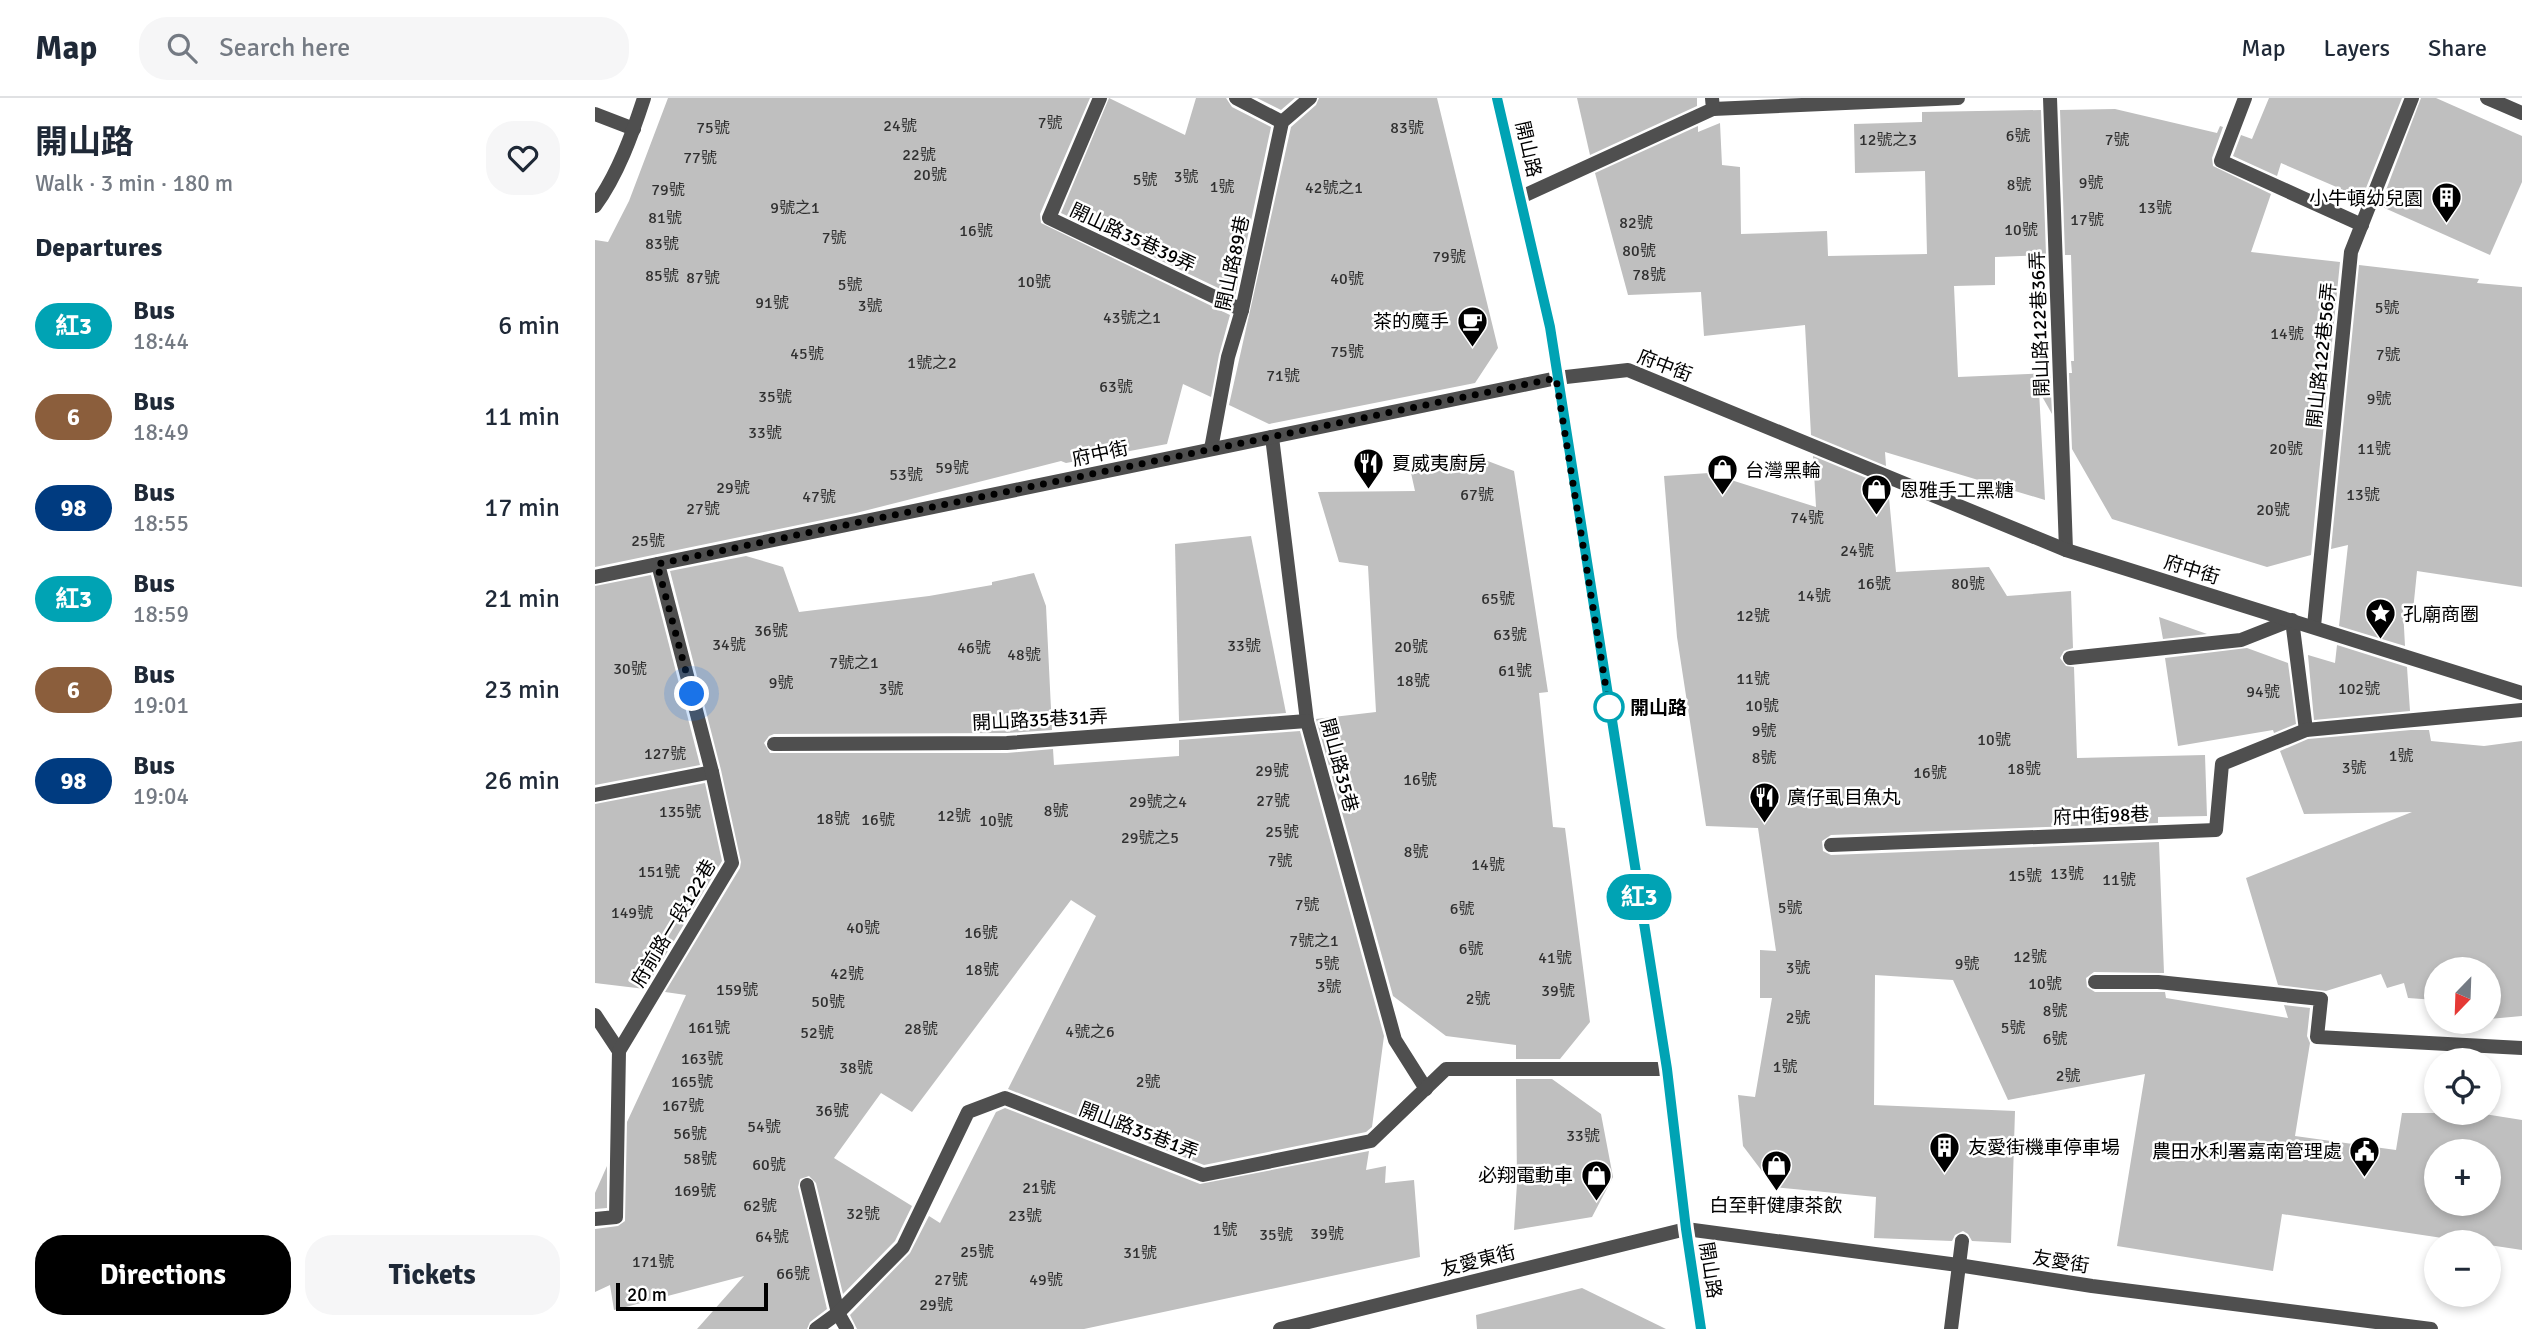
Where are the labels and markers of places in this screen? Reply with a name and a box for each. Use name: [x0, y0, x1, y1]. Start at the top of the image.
building icon: 小牛頓幼兒園: [2429, 181, 2463, 225]
place label: 小牛頓幼兒園: [2309, 187, 2423, 211]
cafe icon: 茶的魔手: [1455, 304, 1489, 348]
place label: 茶的魔手: [1373, 310, 1449, 334]
restaurant icon: 夏威夷廚房: [1352, 446, 1386, 490]
place label: 夏威夷廚房: [1392, 452, 1487, 476]
shop icon: 台灣黑輪: [1705, 453, 1739, 497]
place label: 台灣黑輪: [1745, 459, 1821, 483]
shop icon: 恩雅手工黑糖: [1860, 473, 1894, 517]
place label: 恩雅手工黑糖: [1900, 479, 2014, 503]
place icon: 孔廟商圈: [2363, 597, 2397, 641]
place label: 孔廟商圈: [2403, 603, 2479, 627]
marker: 開山路: [1594, 692, 1624, 722]
place label: 開山路: [1630, 696, 1687, 720]
restaurant icon: 廣仔虱目魚丸: [1747, 780, 1781, 824]
place label: 廣仔虱目魚丸: [1787, 786, 1901, 810]
building icon: 友愛街機車停車場: [1928, 1130, 1962, 1174]
public building icon: 農田水利署嘉南管理處: [2348, 1134, 2382, 1178]
place label: 友愛街機車停車場: [1968, 1136, 2120, 1160]
place label: 農田水利署嘉南管理處: [2152, 1140, 2342, 1164]
shop icon: 白至軒健康茶飲: [1759, 1149, 1793, 1193]
shop icon: 必翔電動車: [1579, 1158, 1613, 1202]
place label: 必翔電動車: [1478, 1164, 1573, 1188]
place label: 白至軒健康茶飲: [1709, 1194, 1843, 1218]

